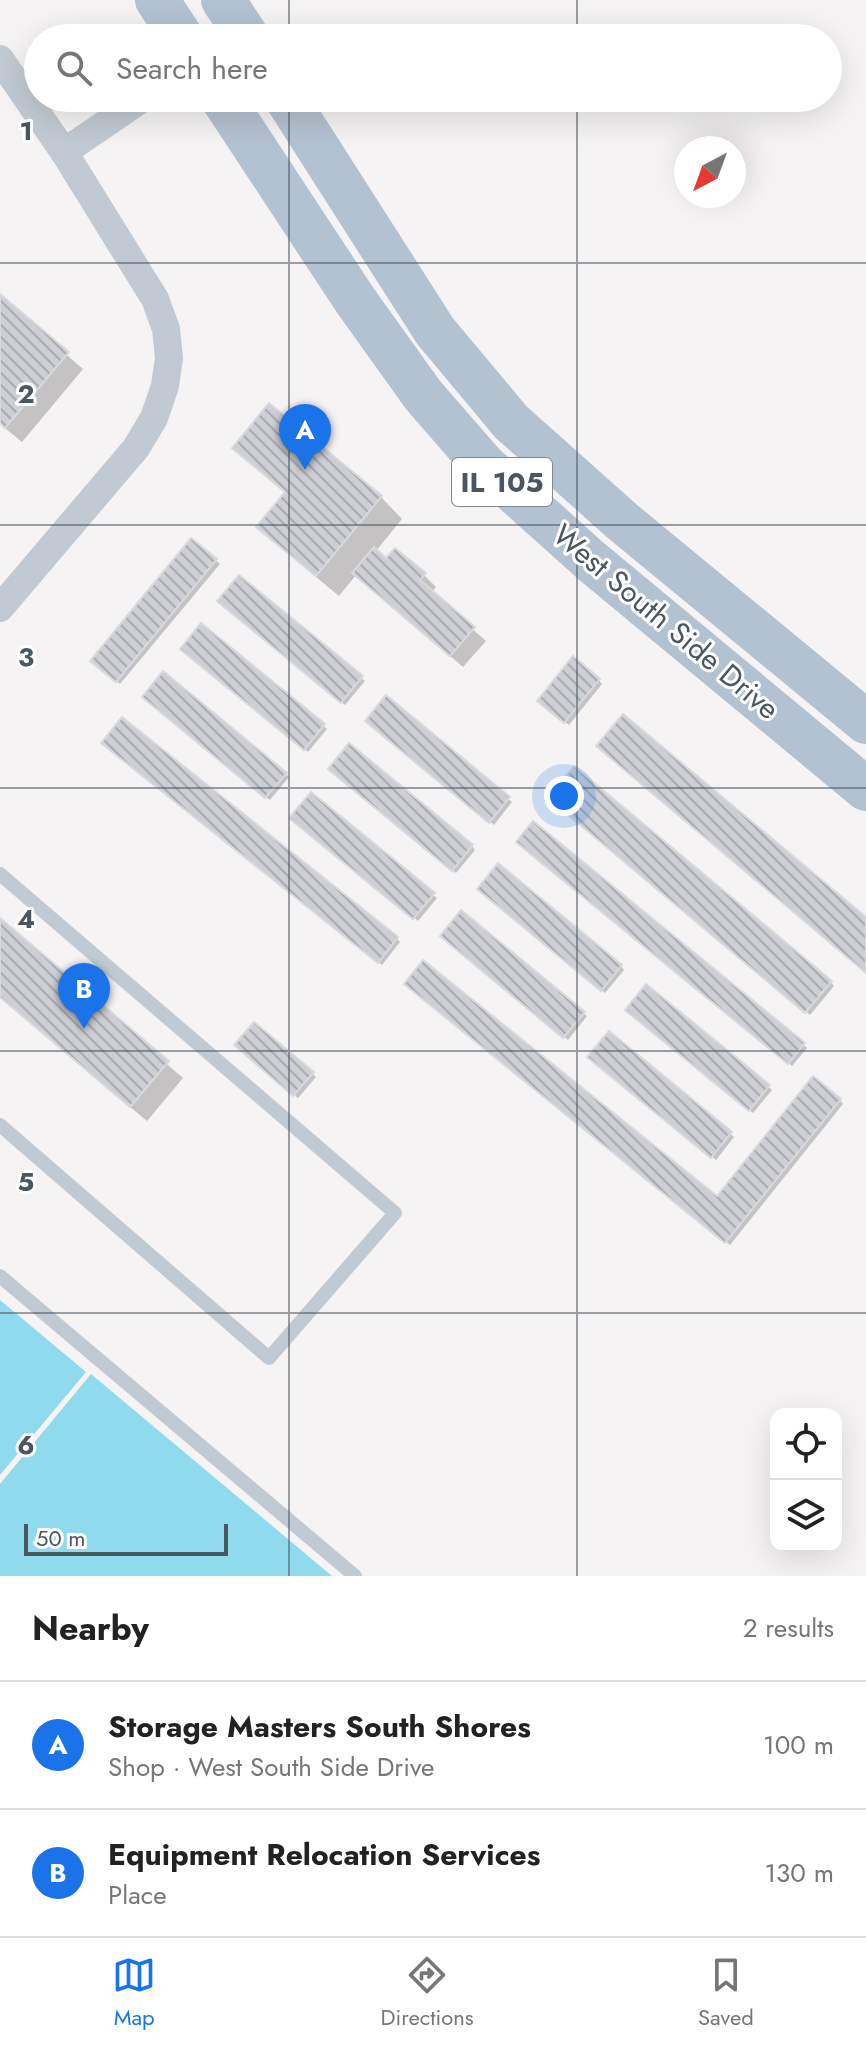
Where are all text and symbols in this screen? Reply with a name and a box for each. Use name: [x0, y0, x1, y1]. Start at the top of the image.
search box: [24, 24, 842, 112]
icon: search: [52, 46, 96, 90]
text: Search here: [116, 47, 268, 90]
text: 1: [19, 112, 33, 150]
north arrow: [674, 136, 746, 208]
text: 2: [17, 375, 35, 413]
pin: A: [279, 404, 331, 470]
road number: IL 105: [452, 458, 552, 506]
street label: West South Side Drive: [544, 514, 789, 729]
text: 3: [18, 638, 34, 676]
your location: [544, 776, 584, 816]
text: 4: [17, 900, 35, 938]
pin: B: [58, 963, 110, 1029]
text: 5: [18, 1163, 34, 1201]
map controls: [770, 1408, 842, 1552]
button: locate: [770, 1408, 842, 1480]
text: 6: [17, 1426, 35, 1464]
button: layers: [770, 1480, 842, 1552]
scale bar: [24, 1520, 228, 1556]
text: 50 m: [36, 1522, 85, 1554]
text: Nearby: [32, 1604, 149, 1653]
text: 2 results: [743, 1609, 834, 1647]
text: Storage Masters South Shores: [108, 1705, 531, 1748]
text: A: [48, 1726, 68, 1764]
text: 100 m: [763, 1726, 834, 1764]
text: Shop · West South Side Drive: [108, 1748, 434, 1786]
text: Equipment Relocation Services: [108, 1833, 540, 1876]
text: B: [49, 1854, 67, 1892]
text: 130 m: [764, 1854, 834, 1892]
text: Place: [108, 1876, 167, 1914]
tab: Map: [112, 1953, 156, 2033]
tab: Directions: [381, 1953, 474, 2033]
tab: Saved: [698, 1953, 754, 2033]

